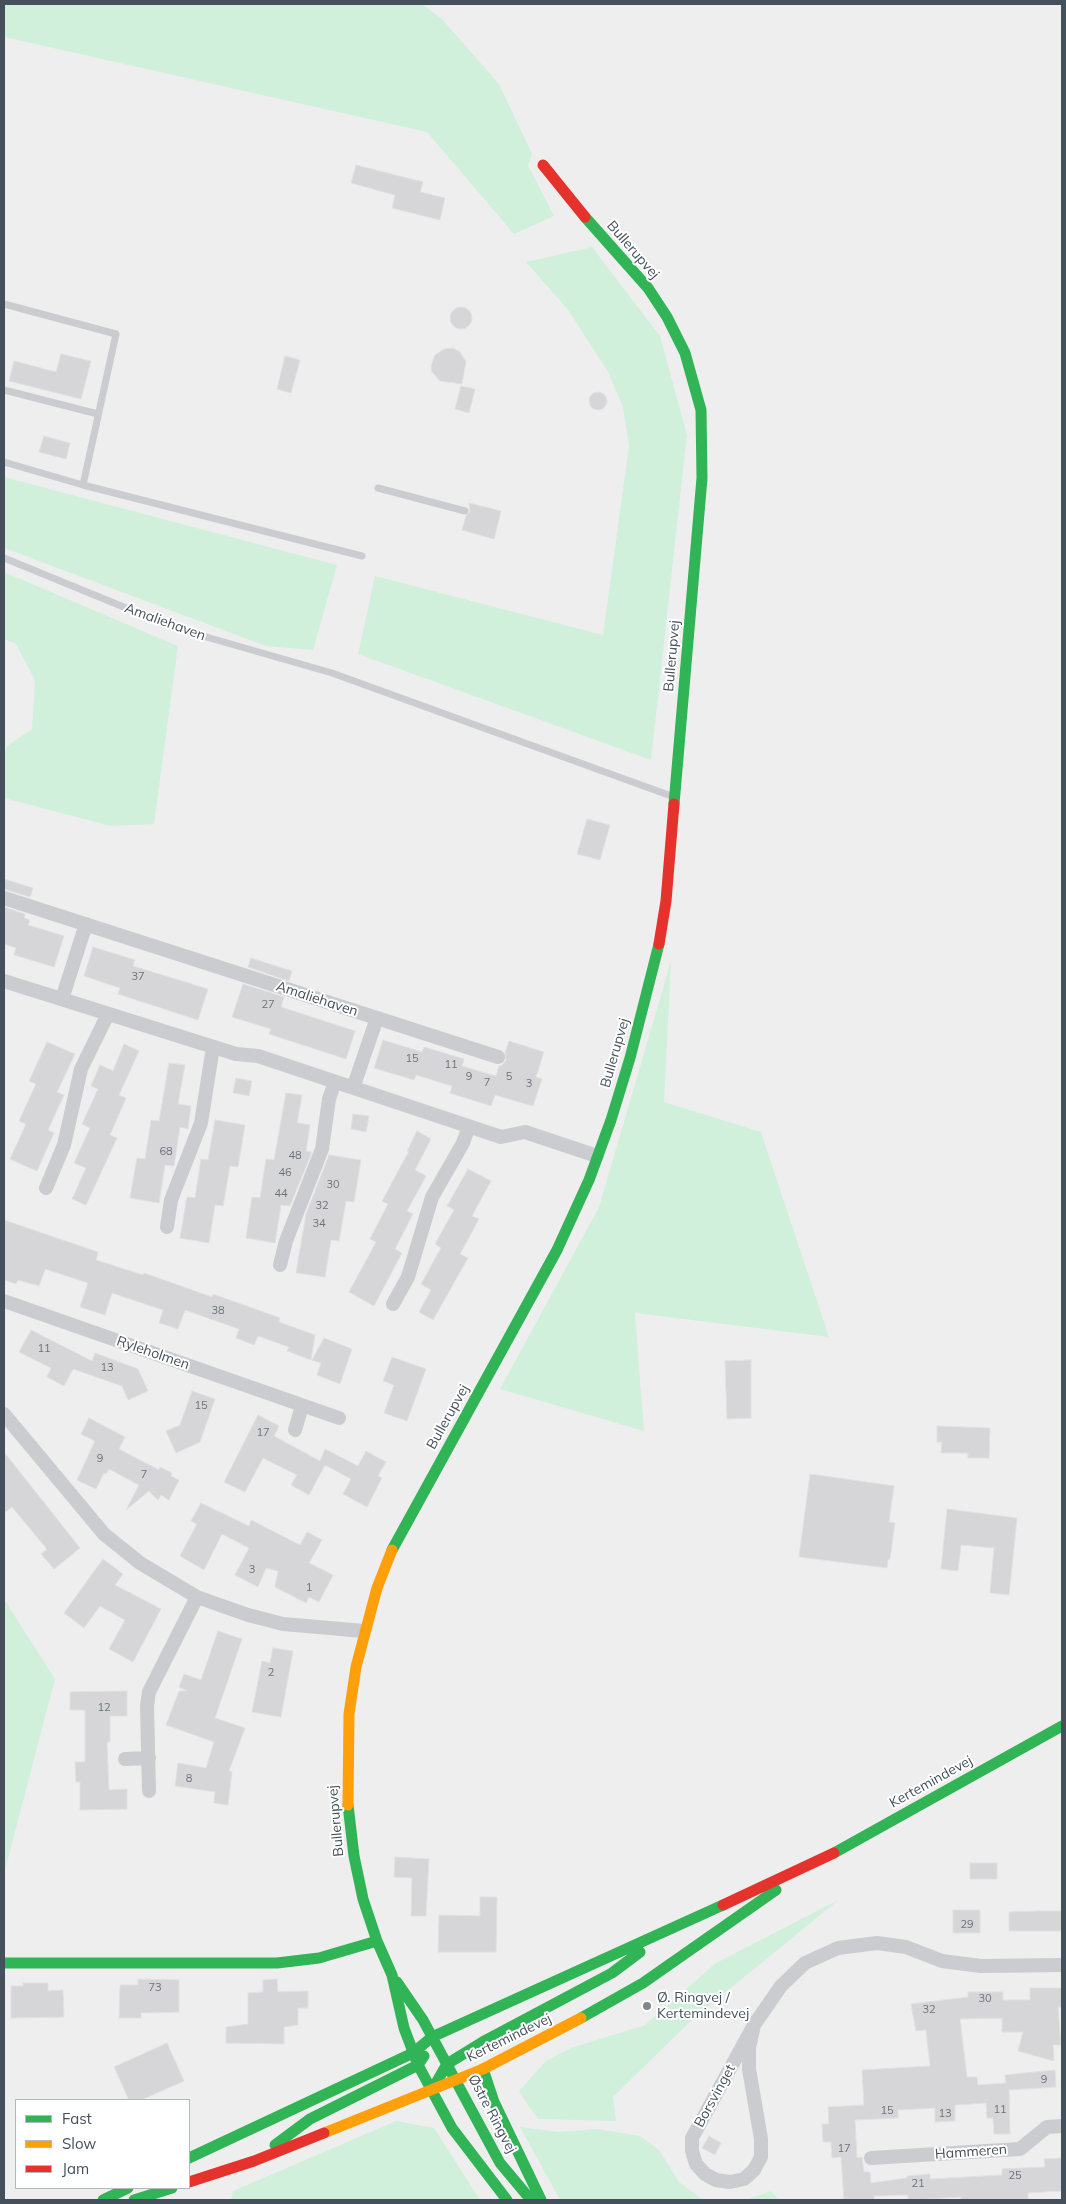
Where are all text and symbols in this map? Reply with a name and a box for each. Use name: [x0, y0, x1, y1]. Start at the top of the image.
street label: Bullerupvej: [603, 217, 663, 283]
street label: Amaliehaven: [122, 600, 208, 644]
street label: Bullerupvej: [661, 620, 683, 692]
house number: 37: [131, 970, 145, 984]
street label: Amaliehaven: [274, 978, 360, 1020]
house number: 27: [261, 998, 275, 1012]
street label: Bullerupvej: [597, 1016, 633, 1090]
house number: 15: [405, 1052, 419, 1066]
house number: 11: [444, 1058, 458, 1072]
house number: 9: [466, 1070, 472, 1084]
house number: 5: [506, 1070, 512, 1084]
house number: 7: [484, 1076, 490, 1090]
house number: 3: [526, 1077, 532, 1091]
house number: 68: [159, 1145, 173, 1159]
house number: 48: [288, 1149, 302, 1163]
house number: 46: [278, 1166, 292, 1180]
house number: 30: [326, 1178, 340, 1192]
house number: 44: [274, 1187, 288, 1201]
house number: 32: [315, 1199, 329, 1213]
house number: 34: [312, 1217, 326, 1231]
house number: 38: [211, 1304, 225, 1318]
street label: Ryleholmen: [114, 1333, 192, 1373]
house number: 11: [37, 1342, 51, 1356]
house number: 13: [100, 1361, 114, 1375]
street label: Bullerupvej: [423, 1382, 473, 1452]
house number: 15: [194, 1399, 208, 1413]
house number: 17: [256, 1426, 270, 1440]
house number: 9: [97, 1452, 103, 1466]
house number: 7: [141, 1468, 147, 1482]
house number: 3: [249, 1563, 255, 1577]
house number: 1: [306, 1581, 312, 1595]
house number: 2: [268, 1666, 274, 1680]
house number: 12: [97, 1701, 111, 1715]
street label: Kertemindevej: [887, 1752, 975, 1812]
house number: 8: [186, 1772, 192, 1786]
street label: Bullerupvej: [325, 1785, 347, 1857]
house number: 29: [960, 1918, 974, 1932]
house number: 73: [148, 1981, 162, 1995]
place label: Ø. Ringvej / Kertemindevej: [657, 1990, 749, 2022]
house number: 30: [978, 1992, 992, 2006]
marker: Ø. Ringvej / Kertemindevej: [641, 2000, 653, 2012]
house number: 32: [922, 2003, 936, 2017]
street label: Kertemindevej: [464, 2010, 554, 2066]
street label: Borsvinget: [691, 2062, 739, 2130]
street label: Østre Ringvej: [464, 2072, 520, 2156]
house number: 9: [1041, 2073, 1047, 2087]
legend: [15, 2099, 190, 2189]
house number: 11: [993, 2103, 1007, 2117]
house number: 15: [880, 2104, 894, 2118]
house number: 13: [938, 2107, 952, 2121]
text: Fast: [62, 2109, 92, 2128]
text: Slow: [62, 2134, 96, 2153]
street label: Hammeren: [934, 2141, 1008, 2163]
house number: 17: [837, 2142, 851, 2156]
text: Jam: [62, 2159, 89, 2178]
house number: 25: [1008, 2169, 1022, 2183]
house number: 21: [911, 2177, 925, 2191]

